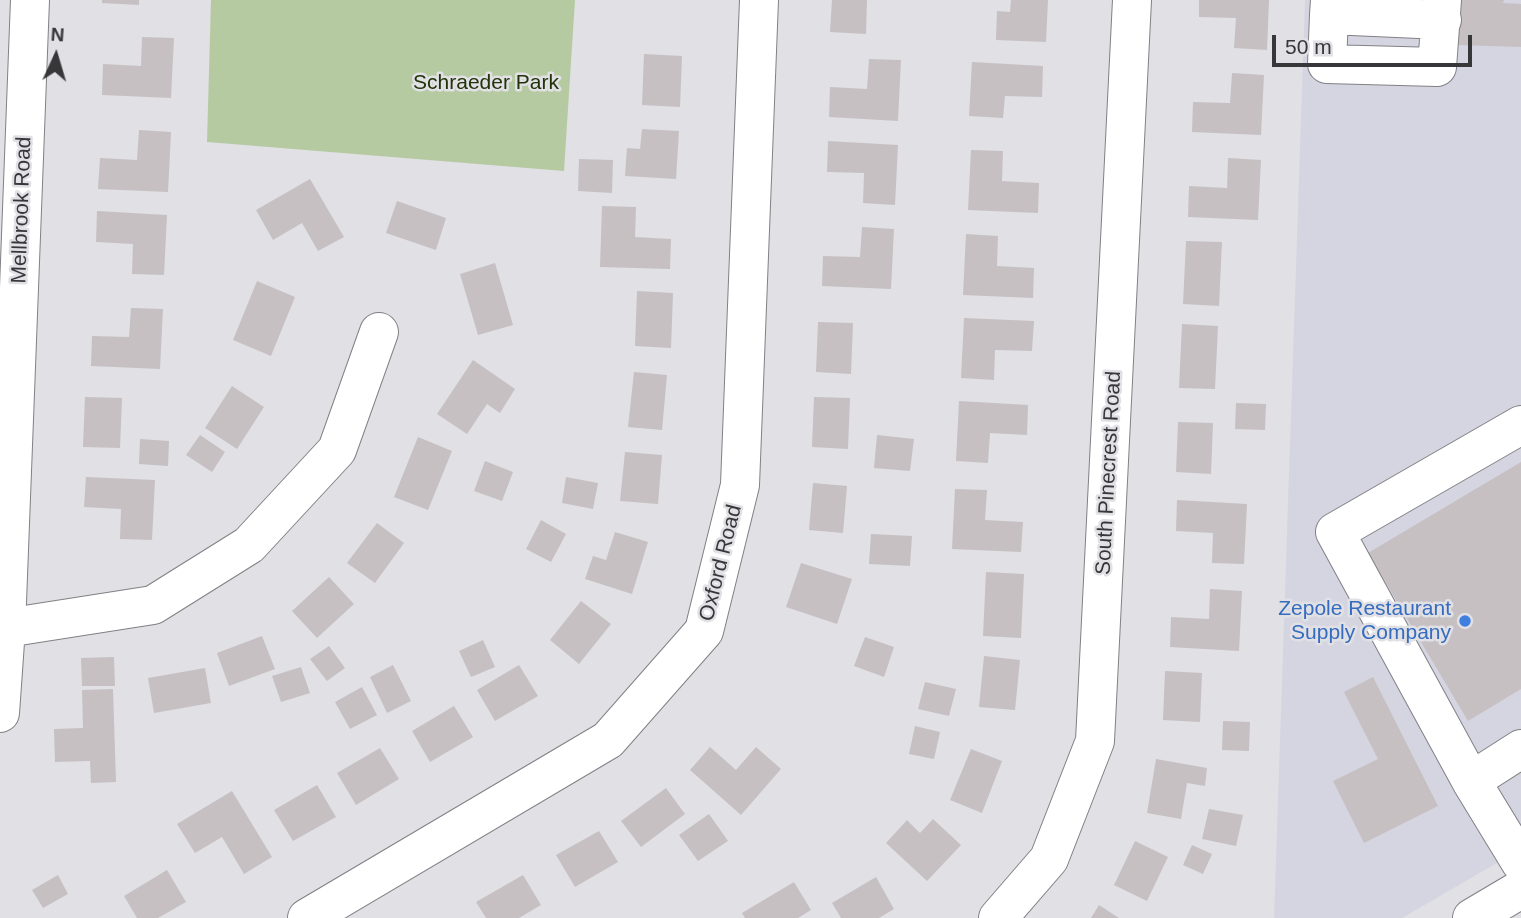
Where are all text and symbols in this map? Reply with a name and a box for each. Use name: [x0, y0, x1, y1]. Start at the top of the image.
north arrow: [21, 21, 91, 91]
scale bar: [1276, 21, 1476, 65]
text: N: [50, 24, 65, 46]
text: 50 m: [1285, 35, 1332, 58]
park label: Schraeder Park: [413, 70, 559, 96]
street label: Mellbrook Road: [7, 136, 37, 284]
street label: South Pinecrest Road: [1091, 370, 1127, 576]
street label: Oxford Road: [694, 502, 748, 624]
place label: Zepole Restaurant Supply Company: [1278, 596, 1451, 646]
marker: Zepole Restaurant Supply Company: [1457, 613, 1473, 629]

